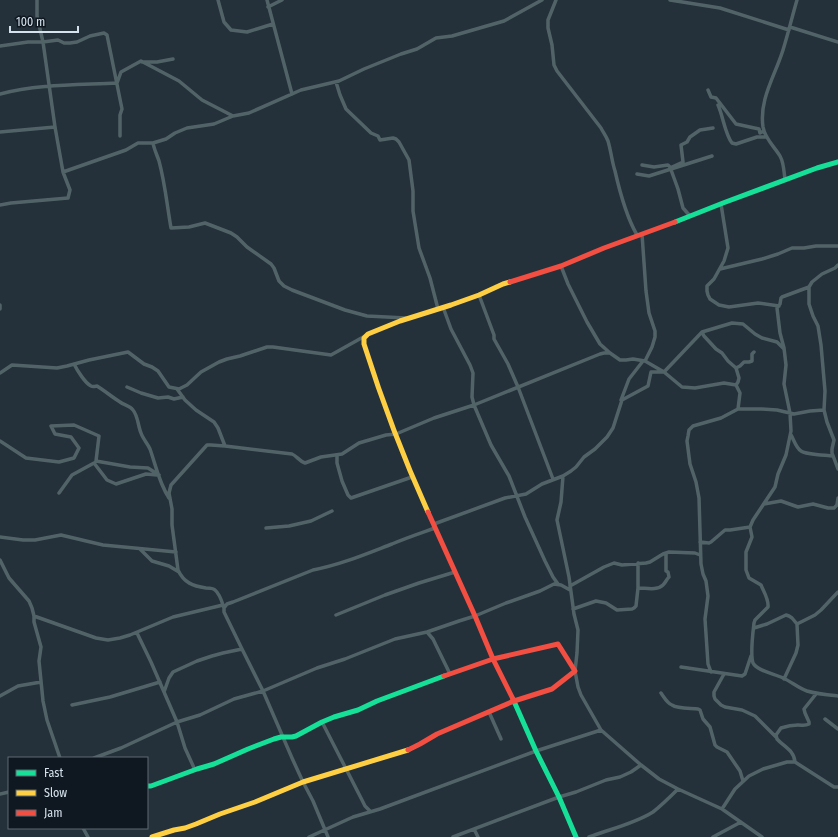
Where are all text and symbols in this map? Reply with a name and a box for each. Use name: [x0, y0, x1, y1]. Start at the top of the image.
scale bar: [10, 8, 78, 34]
text: 100 m: [16, 15, 45, 29]
legend: [8, 757, 148, 829]
text: Fast: [44, 766, 63, 780]
text: Slow: [44, 786, 67, 800]
text: Jam: [44, 806, 62, 820]

